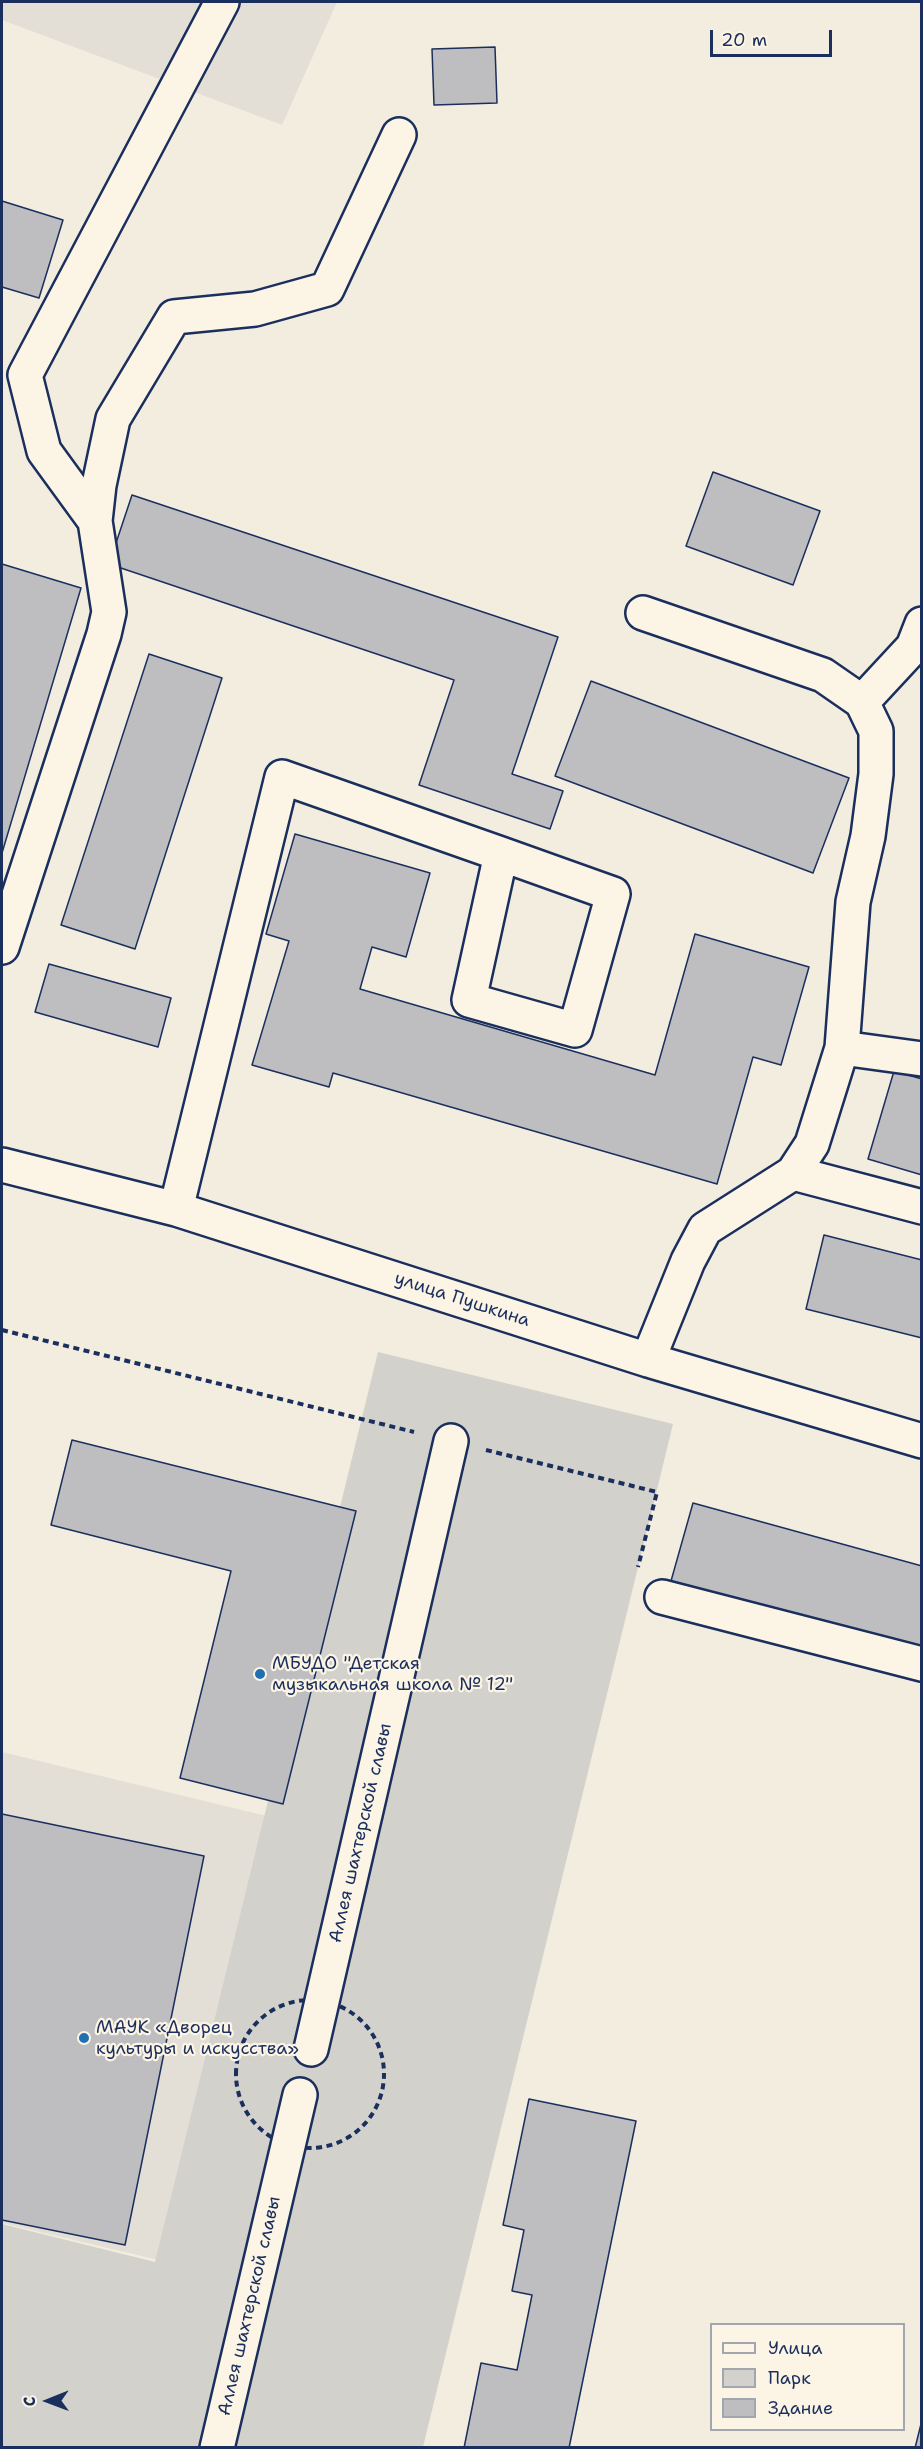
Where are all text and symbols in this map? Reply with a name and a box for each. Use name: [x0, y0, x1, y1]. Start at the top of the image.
scale bar: [713, 18, 834, 56]
text: 20 m: [721, 28, 767, 52]
street label: улица Пушкина: [391, 1268, 533, 1332]
place label: МБУДО "Детская музыкальная школа № 12": [272, 1653, 513, 1696]
marker: МБУДО "Детская музыкальная школа № 12": [253, 1667, 267, 1681]
street label: Аллея шахтерской славы: [325, 1721, 397, 1945]
place label: МАУК «Дворец культуры и искусства»: [96, 2017, 299, 2060]
marker: МАУК «Дворец культуры и искусства»: [77, 2031, 91, 2045]
street label: Аллея шахтерской славы: [214, 2194, 286, 2418]
legend: [710, 2323, 905, 2431]
text: Улица: [768, 2336, 822, 2360]
text: Парк: [768, 2366, 811, 2390]
north arrow: [18, 2371, 78, 2431]
text: С: [19, 2396, 40, 2406]
text: Здание: [768, 2396, 833, 2420]

